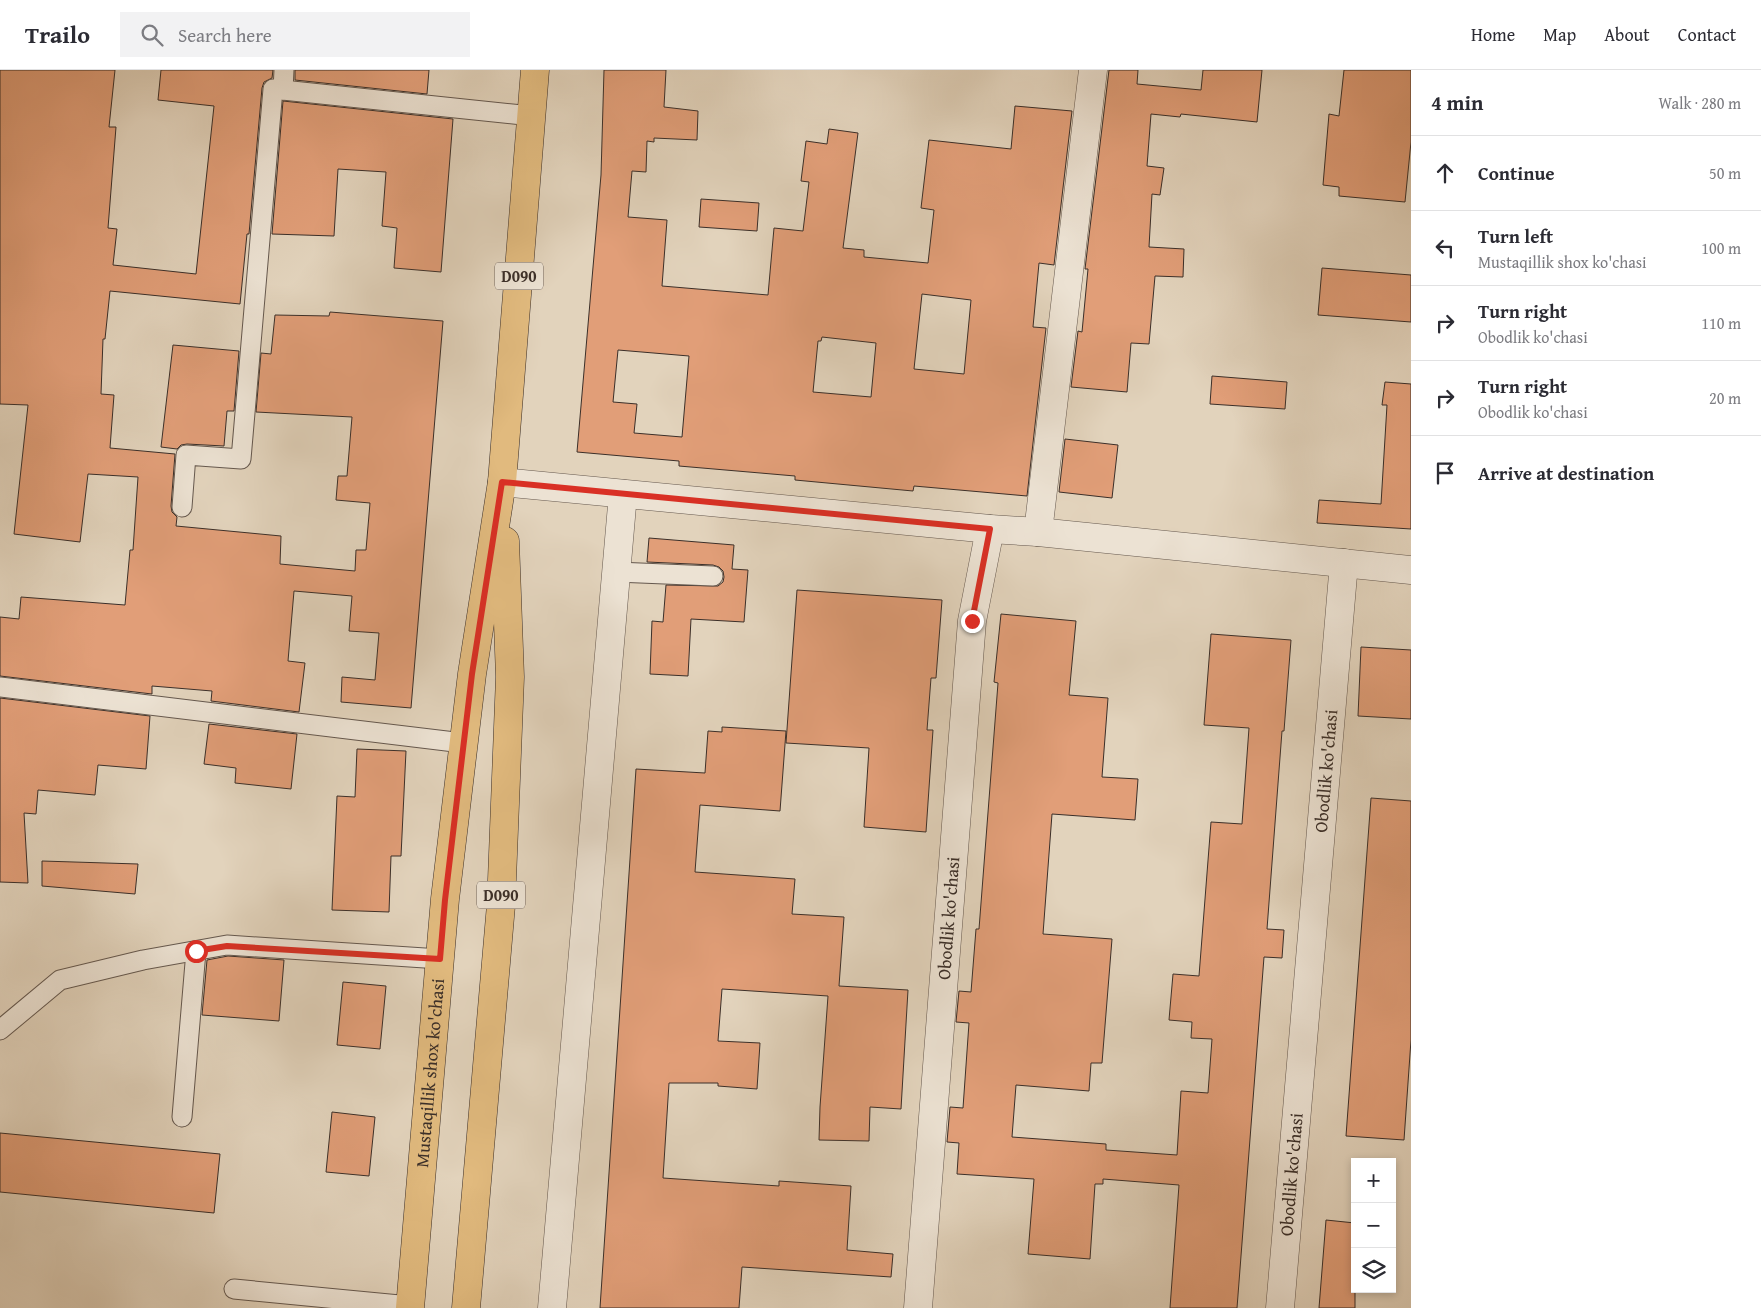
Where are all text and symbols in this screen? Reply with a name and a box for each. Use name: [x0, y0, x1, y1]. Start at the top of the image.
search box: [120, 12, 470, 57]
text: Trailo: [25, 17, 90, 52]
icon: search: [138, 21, 166, 49]
text: Search here: [178, 21, 272, 49]
text: Home: [1471, 21, 1515, 48]
text: Map: [1543, 21, 1576, 48]
text: About: [1604, 21, 1650, 48]
text: Contact: [1678, 21, 1736, 48]
text: 4 min: [1431, 87, 1483, 118]
text: Walk · 280 m: [1658, 91, 1741, 115]
icon: ahead: [1431, 159, 1459, 187]
text: Continue: [1478, 159, 1555, 187]
text: 50 m: [1709, 161, 1741, 185]
text: Turn left: [1478, 222, 1553, 250]
icon: left: [1431, 234, 1459, 262]
text: 100 m: [1701, 236, 1741, 260]
text: Mustaqillik shox ko'chasi: [1478, 250, 1647, 274]
road number: D090: [495, 262, 543, 290]
text: Turn right: [1478, 297, 1567, 325]
icon: right: [1431, 309, 1459, 337]
text: 110 m: [1701, 311, 1741, 335]
text: Obodlik ko'chasi: [1478, 325, 1588, 349]
text: Turn right: [1478, 372, 1567, 400]
icon: right: [1431, 384, 1459, 412]
text: 20 m: [1709, 386, 1741, 410]
text: Obodlik ko'chasi: [1478, 400, 1588, 424]
icon: arrive: [1431, 459, 1459, 487]
text: Arrive at destination: [1478, 459, 1654, 487]
route end: [961, 610, 984, 633]
street label: Obodlik ko'chasi: [1307, 708, 1344, 834]
street label: Obodlik ko'chasi: [930, 856, 966, 981]
road number: D090: [477, 882, 525, 908]
route start: [185, 940, 208, 963]
street label: Mustaqillik shox ko'chasi: [408, 977, 451, 1169]
street label: Obodlik ko'chasi: [1272, 1112, 1310, 1237]
map controls: [1351, 1158, 1396, 1293]
button: +: [1351, 1158, 1396, 1203]
button: −: [1351, 1203, 1396, 1248]
button: layers: [1351, 1248, 1396, 1293]

